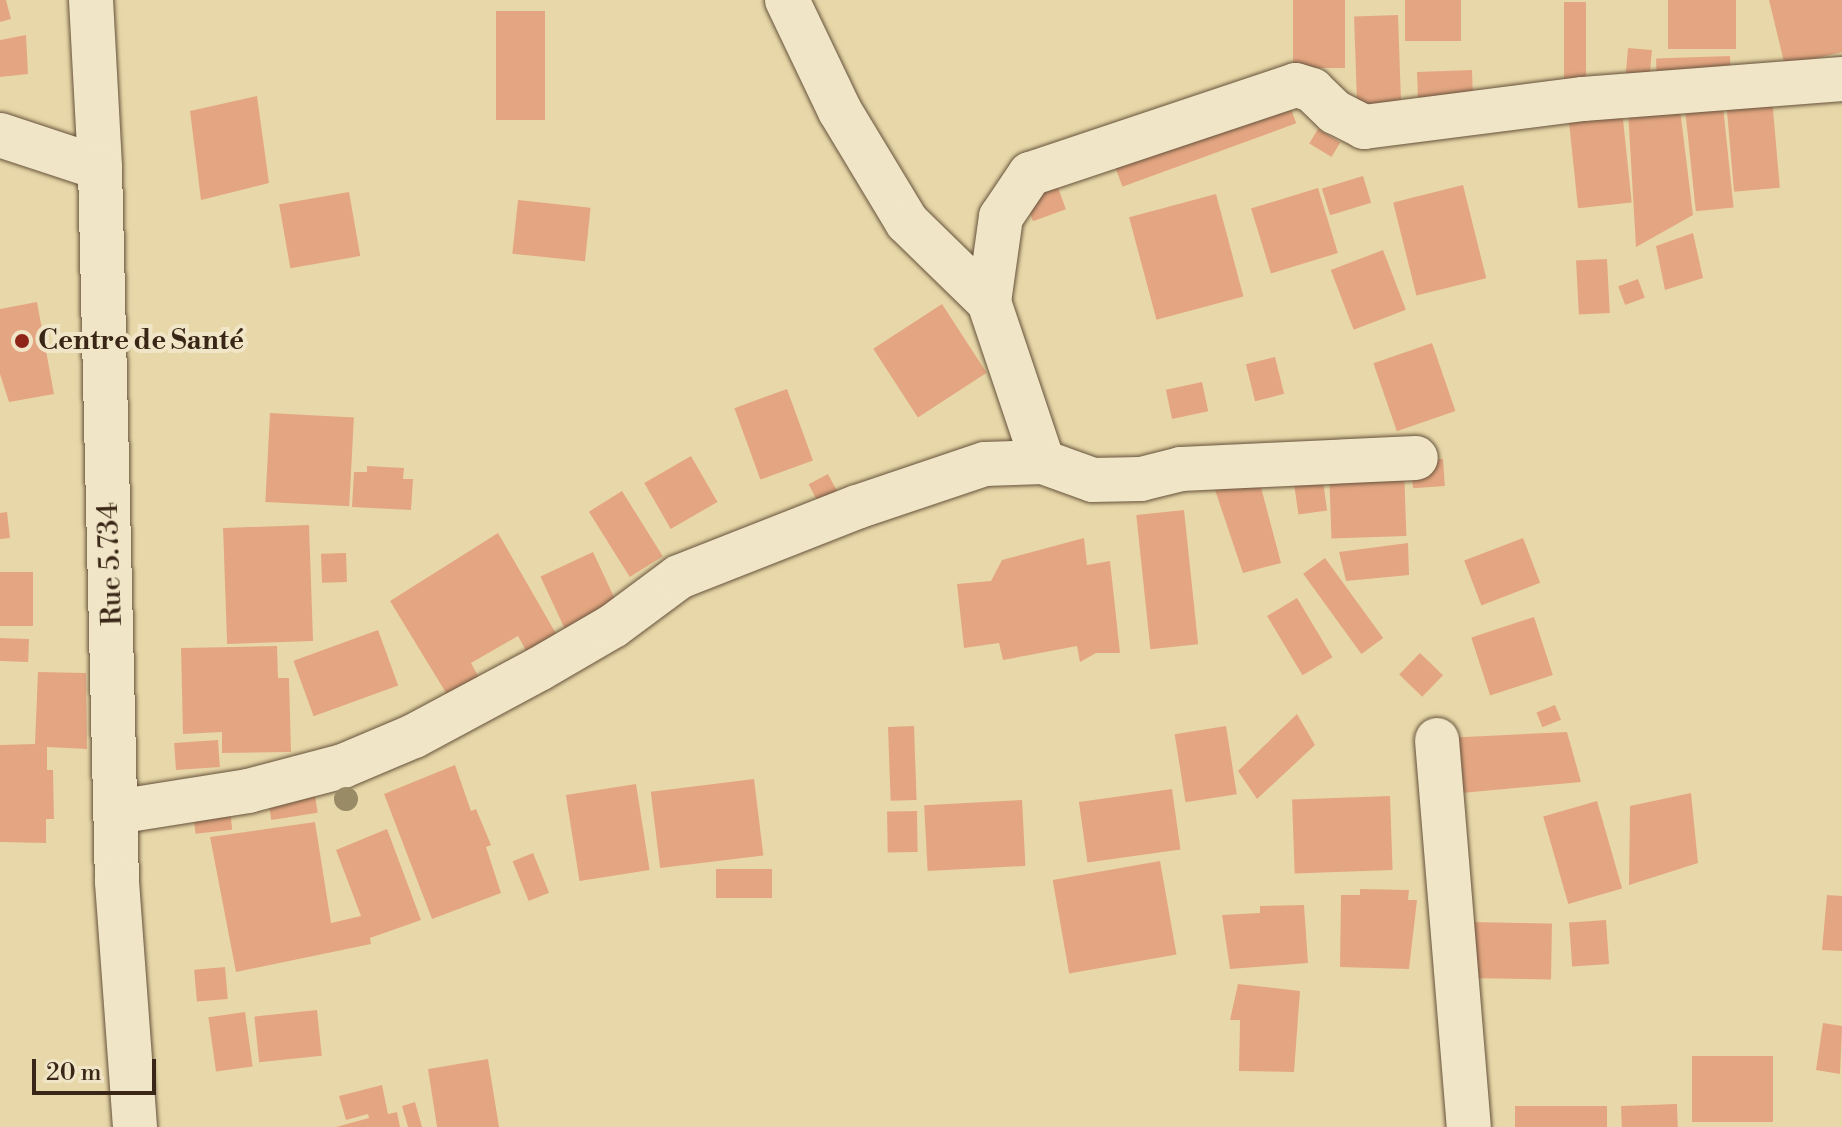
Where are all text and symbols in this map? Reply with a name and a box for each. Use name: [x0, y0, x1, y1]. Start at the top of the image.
place label: Centre de Santé: [38, 324, 244, 358]
marker: Centre de Santé: [13, 332, 31, 350]
street label: Rue 5.734: [92, 502, 130, 626]
scale bar: [36, 1043, 160, 1093]
text: 20 m: [46, 1058, 102, 1088]

